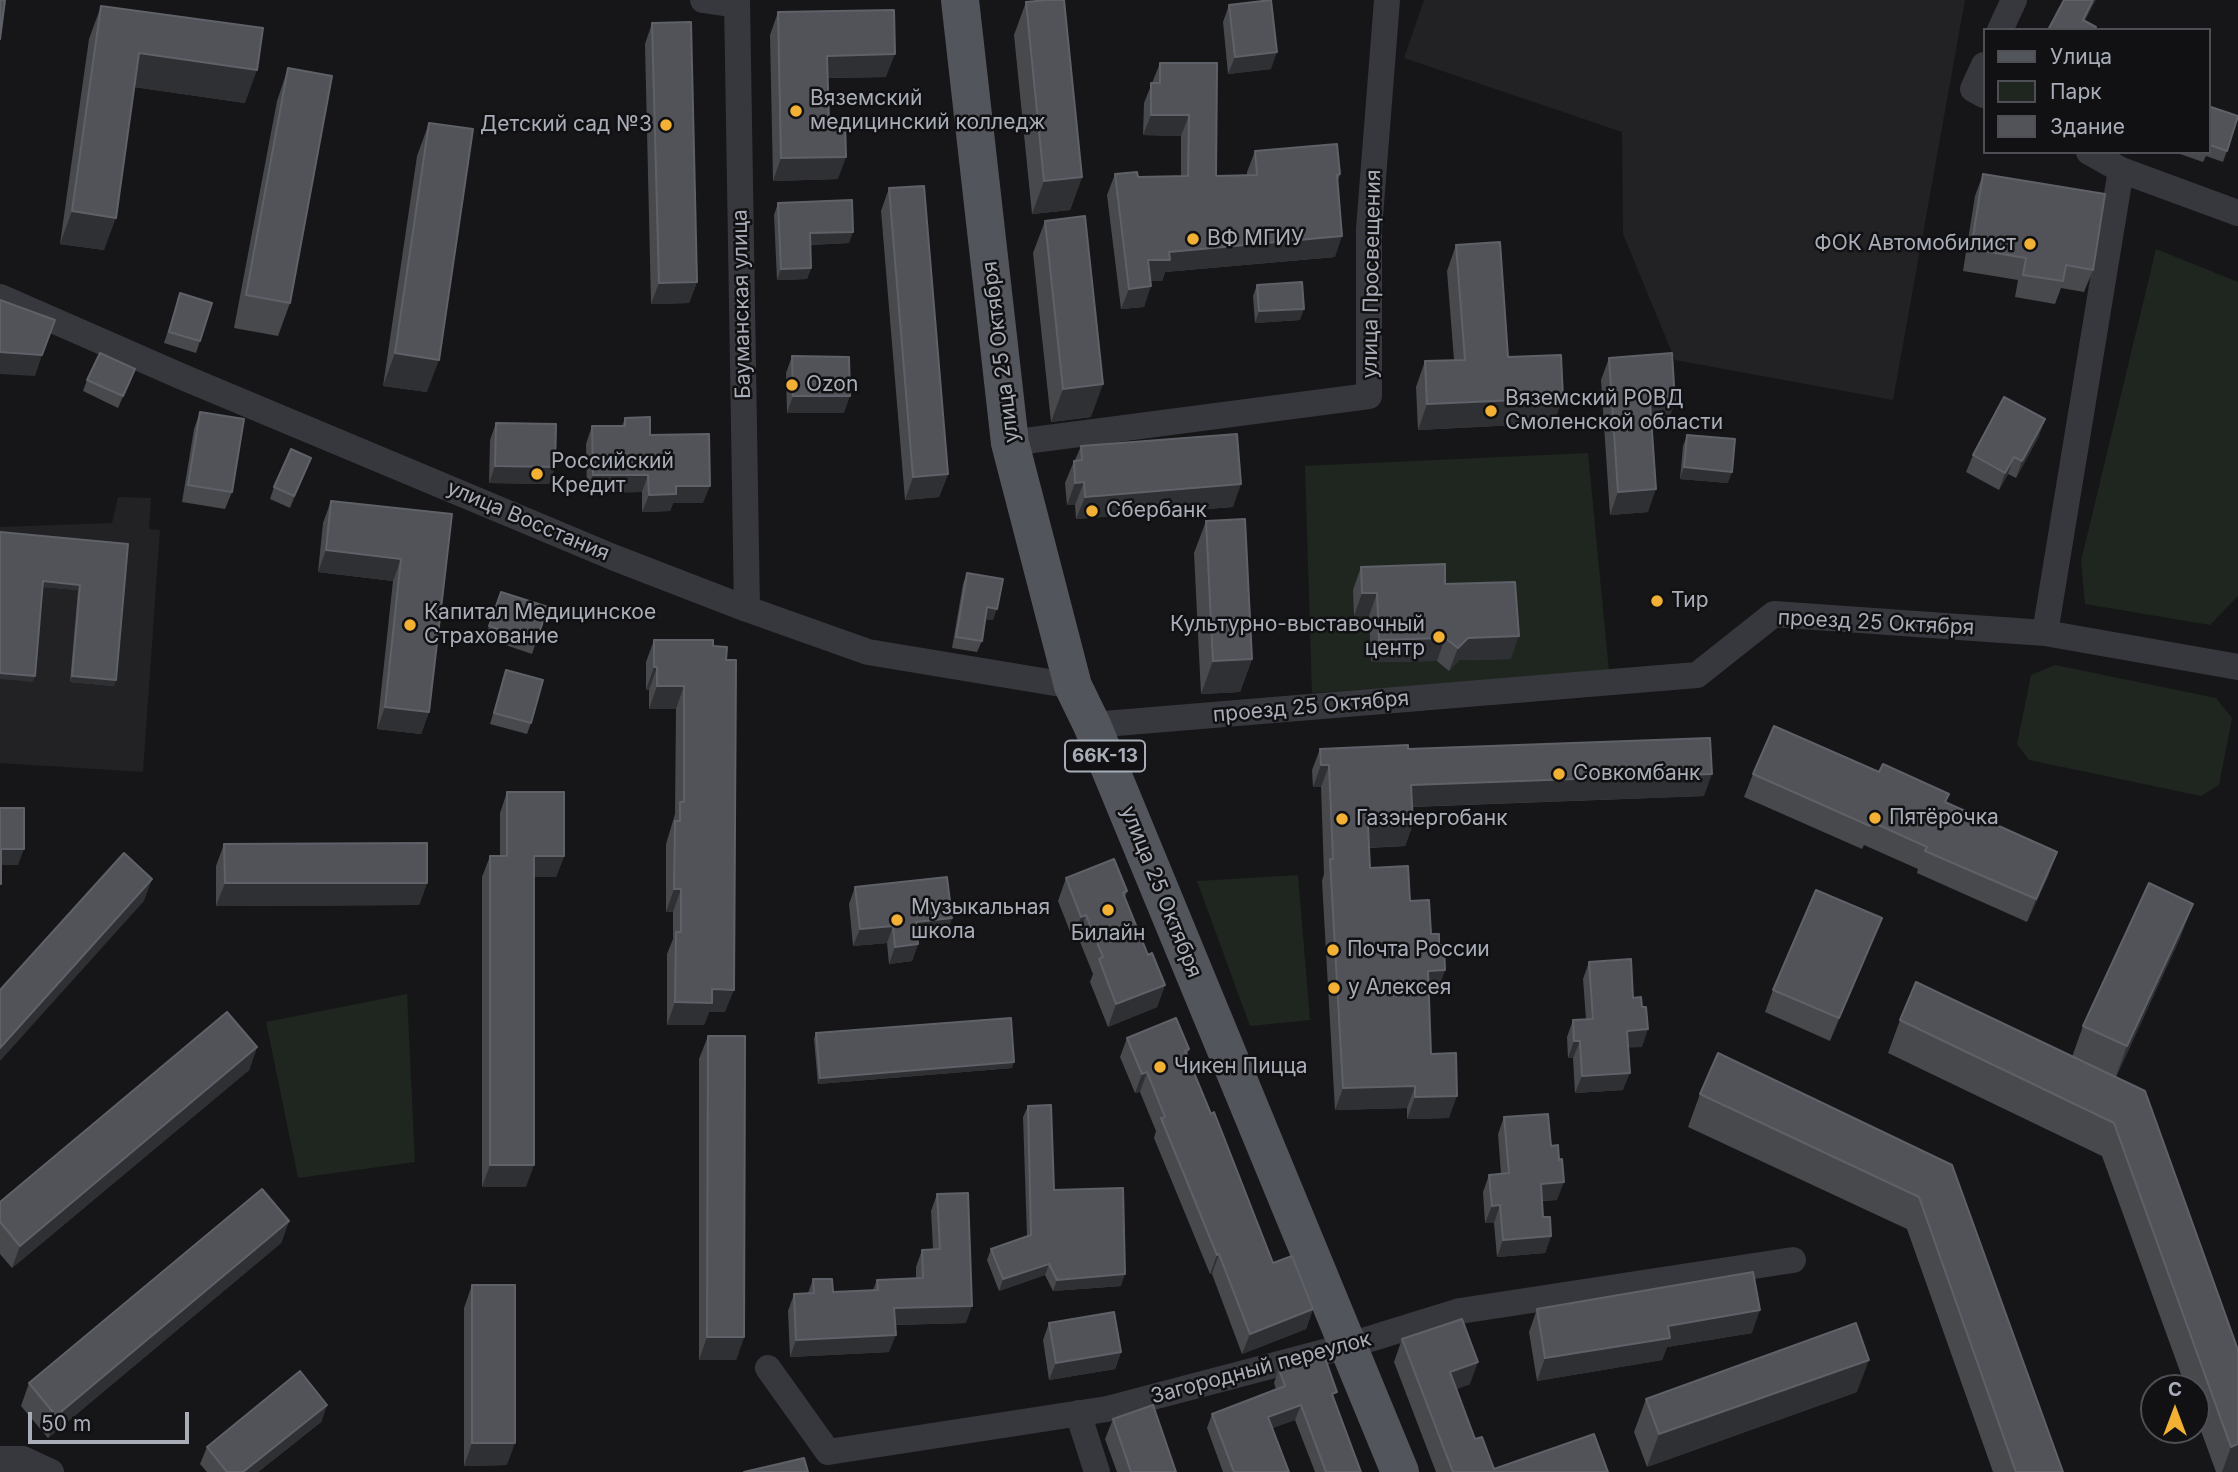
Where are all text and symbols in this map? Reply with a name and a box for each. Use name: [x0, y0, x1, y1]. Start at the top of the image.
legend: [1982, 28, 2210, 154]
text: Улица: [2050, 44, 2112, 69]
text: Парк: [2050, 79, 2102, 104]
place label: Вяземский медицинский колледж: [810, 86, 1046, 136]
marker: Вяземский медицинский колледж: [788, 103, 804, 119]
place label: Детский сад №3: [480, 112, 652, 138]
text: Здание: [2050, 114, 2125, 139]
marker: Детский сад №3: [658, 117, 674, 133]
street label: улица Просвещения: [1358, 169, 1386, 379]
street label: Бауманская улица: [728, 209, 756, 399]
place label: ВФ МГИУ: [1207, 226, 1304, 252]
marker: ВФ МГИУ: [1185, 231, 1201, 247]
place label: ФОК Автомобилист: [1814, 231, 2016, 257]
marker: ФОК Автомобилист: [2022, 236, 2038, 252]
street label: улица 25 Октября: [977, 260, 1025, 444]
place label: Ozon: [806, 372, 858, 398]
marker: Ozon: [784, 377, 800, 393]
place label: Вяземский РОВД Смоленской области: [1505, 386, 1723, 436]
marker: Вяземский РОВД Смоленской области: [1483, 403, 1499, 419]
place label: Российский Кредит: [551, 449, 674, 499]
marker: Российский Кредит: [529, 466, 545, 482]
street label: улица Восстания: [443, 475, 613, 567]
place label: Сбербанк: [1106, 498, 1207, 524]
marker: Сбербанк: [1084, 503, 1100, 519]
place label: Тир: [1671, 588, 1709, 614]
marker: Тир: [1649, 593, 1665, 609]
place label: Капитал Медицинское Страхование: [424, 600, 656, 650]
street label: проезд 25 Октября: [1777, 605, 1975, 641]
place label: Культурно-выставочный центр: [1170, 612, 1425, 662]
marker: Капитал Медицинское Страхование: [402, 617, 418, 633]
marker: Культурно-выставочный центр: [1431, 629, 1447, 645]
street label: проезд 25 Октября: [1212, 686, 1410, 728]
road number: 66К-13: [1065, 740, 1145, 772]
place label: Совкомбанк: [1573, 761, 1700, 787]
marker: Совкомбанк: [1551, 766, 1567, 782]
street label: улица 25 Октября: [1115, 803, 1207, 981]
place label: Пятёрочка: [1889, 805, 1999, 831]
place label: Газэнергобанк: [1356, 806, 1508, 832]
marker: Пятёрочка: [1867, 810, 1883, 826]
marker: Газэнергобанк: [1334, 811, 1350, 827]
place label: Музыкальная школа: [911, 895, 1050, 945]
marker: Билайн: [1100, 902, 1116, 918]
marker: Музыкальная школа: [889, 912, 905, 928]
place label: Билайн: [1071, 921, 1145, 947]
place label: Почта России: [1347, 937, 1490, 963]
marker: Почта России: [1325, 942, 1341, 958]
place label: у Алексея: [1348, 975, 1451, 1001]
marker: у Алексея: [1326, 980, 1342, 996]
place label: Чикен Пицца: [1174, 1054, 1307, 1080]
marker: Чикен Пицца: [1152, 1059, 1168, 1075]
street label: Загородный переулок: [1148, 1326, 1374, 1410]
north arrow: [2140, 1374, 2210, 1444]
text: С: [2168, 1378, 2182, 1401]
scale bar: [32, 1398, 192, 1442]
text: 50 m: [41, 1411, 91, 1436]

